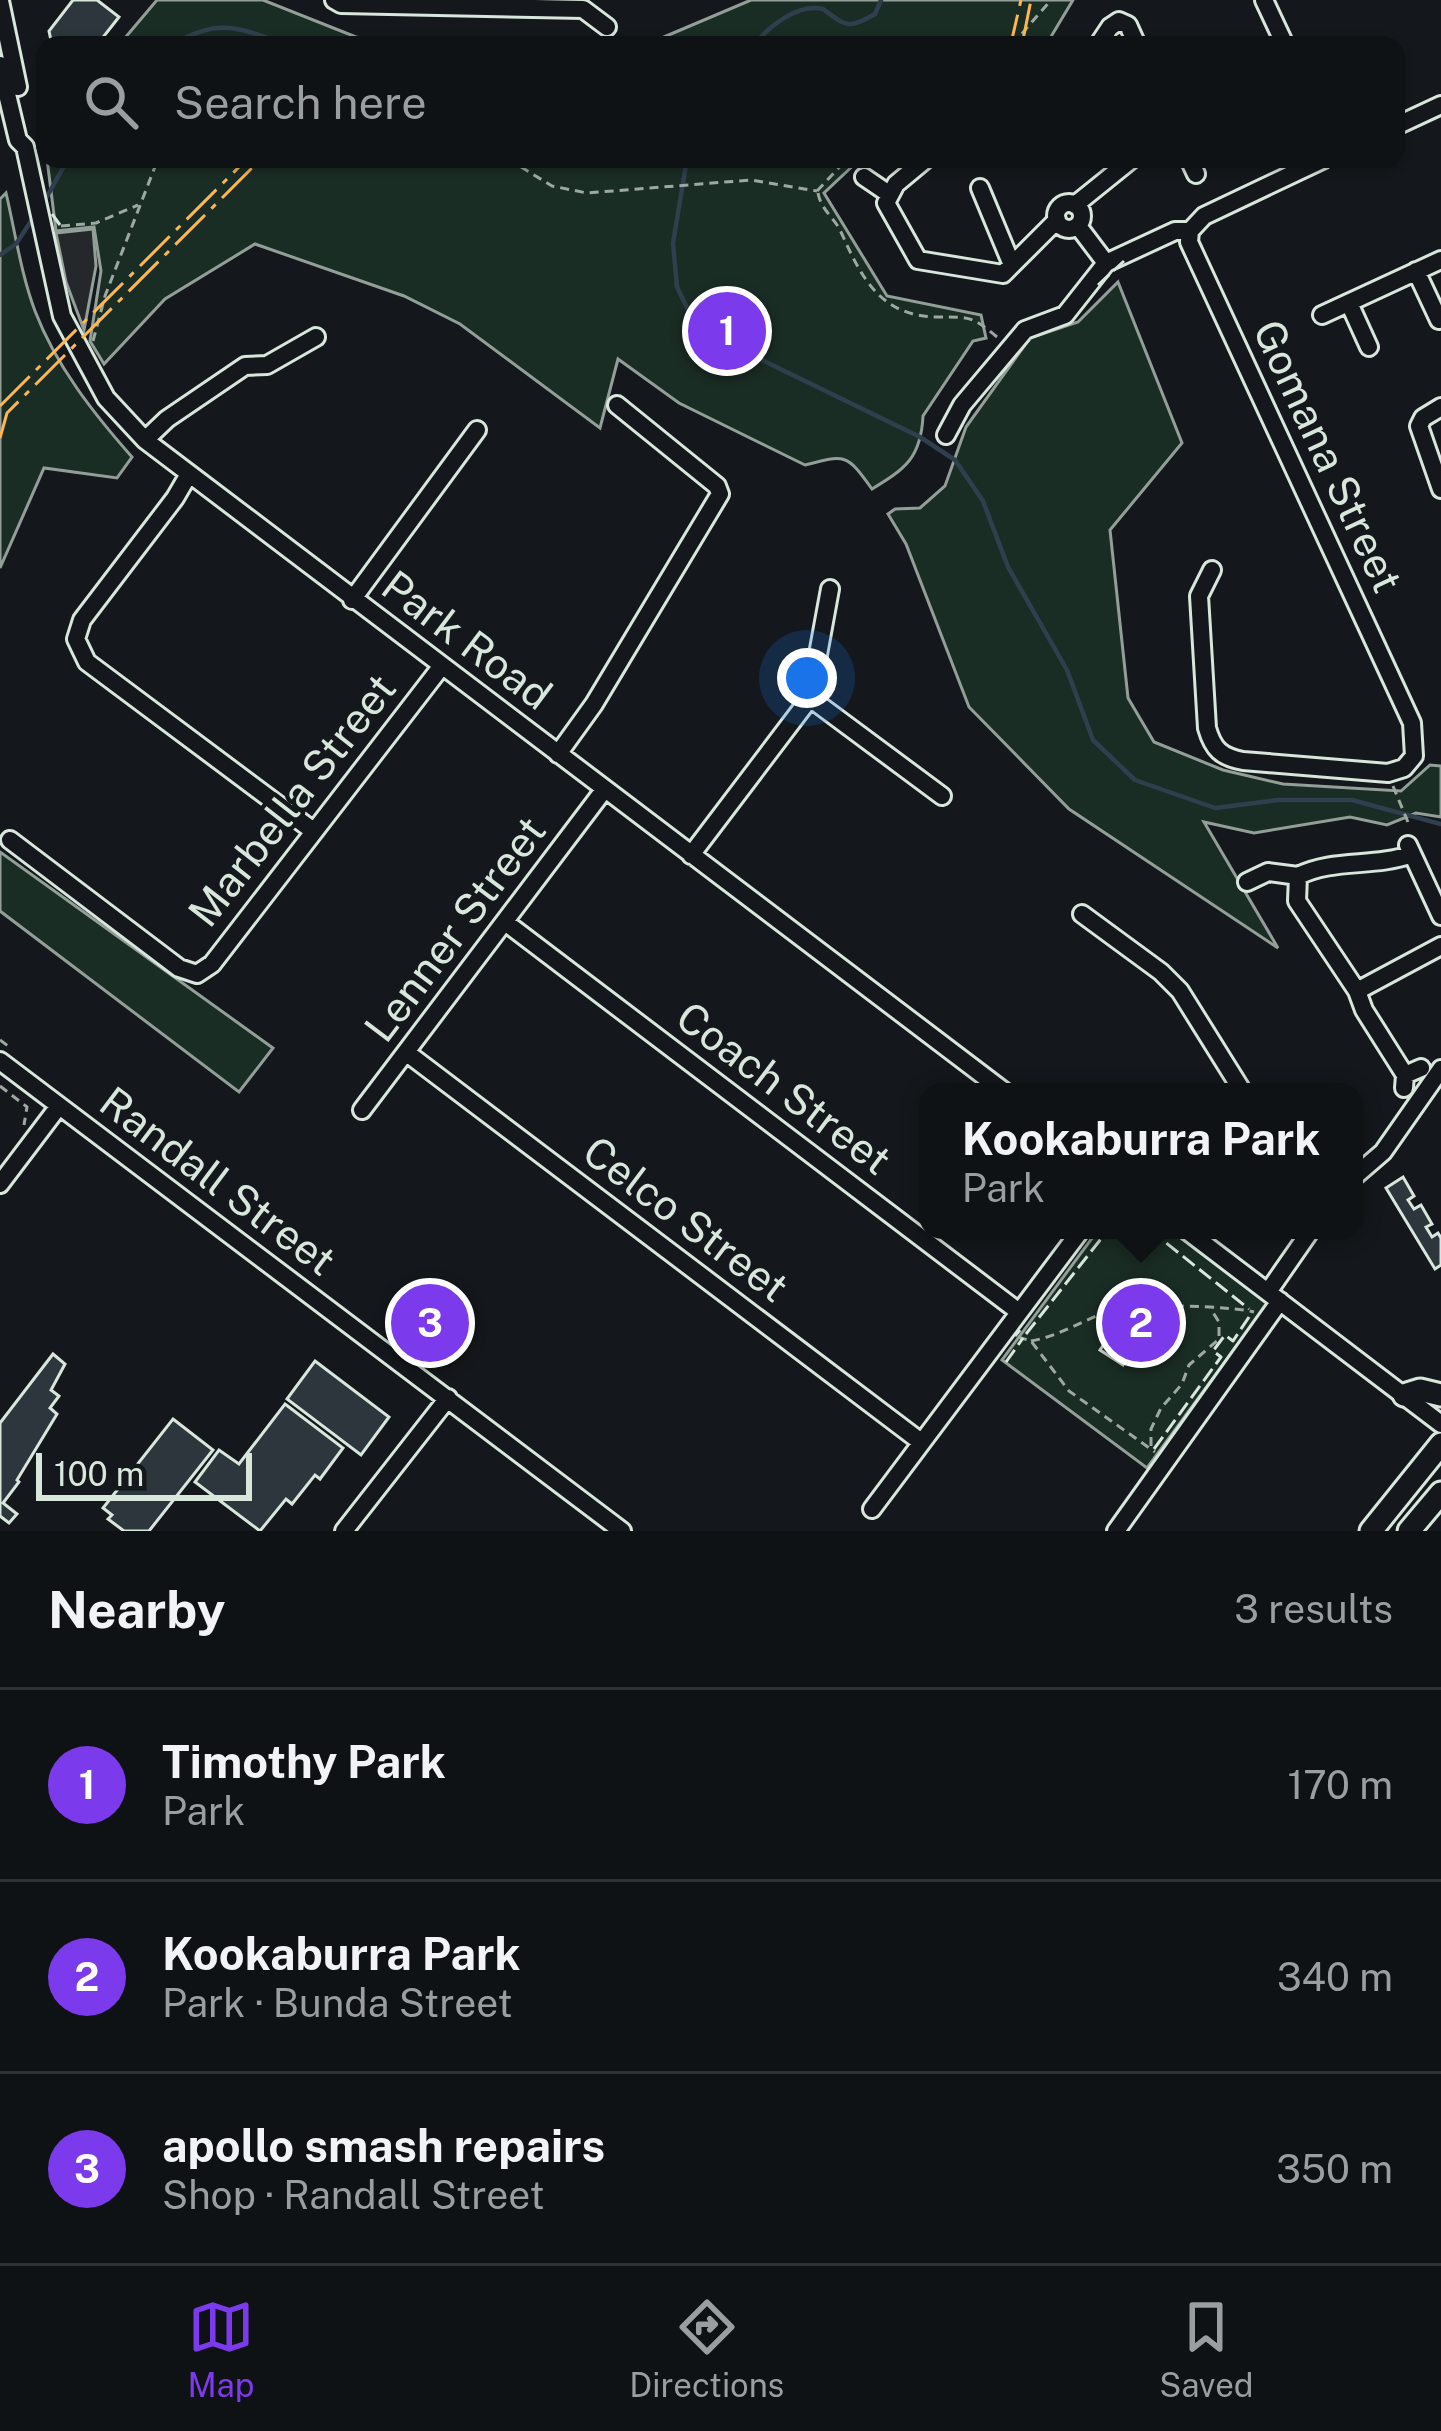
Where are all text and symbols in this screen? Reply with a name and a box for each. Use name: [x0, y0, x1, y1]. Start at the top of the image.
search box: [36, 36, 1405, 168]
icon: search: [78, 69, 144, 135]
text: Search here: [174, 76, 427, 129]
pin: 1: [688, 286, 766, 376]
street label: Gomana Street: [1244, 312, 1413, 600]
street label: Park Road: [373, 560, 562, 719]
your location: [777, 648, 837, 708]
street label: Marbella Street: [178, 664, 405, 935]
street label: Lenner Street: [354, 807, 555, 1051]
street label: Coach Street: [668, 991, 901, 1184]
street label: Randall Street: [91, 1076, 345, 1285]
popup: [919, 1083, 1363, 1239]
text: Kookaburra Park: [962, 1112, 1320, 1165]
street label: Celco Street: [574, 1126, 798, 1311]
text: Park: [962, 1165, 1045, 1211]
pin: 3: [391, 1278, 469, 1368]
pin: 2: [1102, 1278, 1180, 1368]
scale bar: [36, 1447, 252, 1500]
text: 100 m: [54, 1455, 144, 1493]
text: Nearby: [48, 1580, 225, 1639]
text: 3 results: [1234, 1586, 1393, 1632]
text: Timothy Park: [162, 1735, 446, 1788]
text: 1: [79, 1762, 95, 1808]
text: 170 m: [1287, 1762, 1393, 1808]
text: Park: [162, 1788, 245, 1834]
text: Kookaburra Park: [162, 1927, 521, 1980]
text: 2: [75, 1954, 99, 2000]
text: 340 m: [1277, 1954, 1393, 2000]
text: Park · Bunda Street: [162, 1980, 513, 2026]
text: apollo smash repairs: [162, 2119, 605, 2172]
text: 3: [74, 2146, 100, 2192]
text: 350 m: [1276, 2146, 1393, 2192]
text: Shop · Randall Street: [162, 2172, 545, 2218]
tab: Map: [187, 2294, 254, 2404]
tab: Directions: [629, 2294, 784, 2404]
tab: Saved: [1159, 2294, 1254, 2404]

